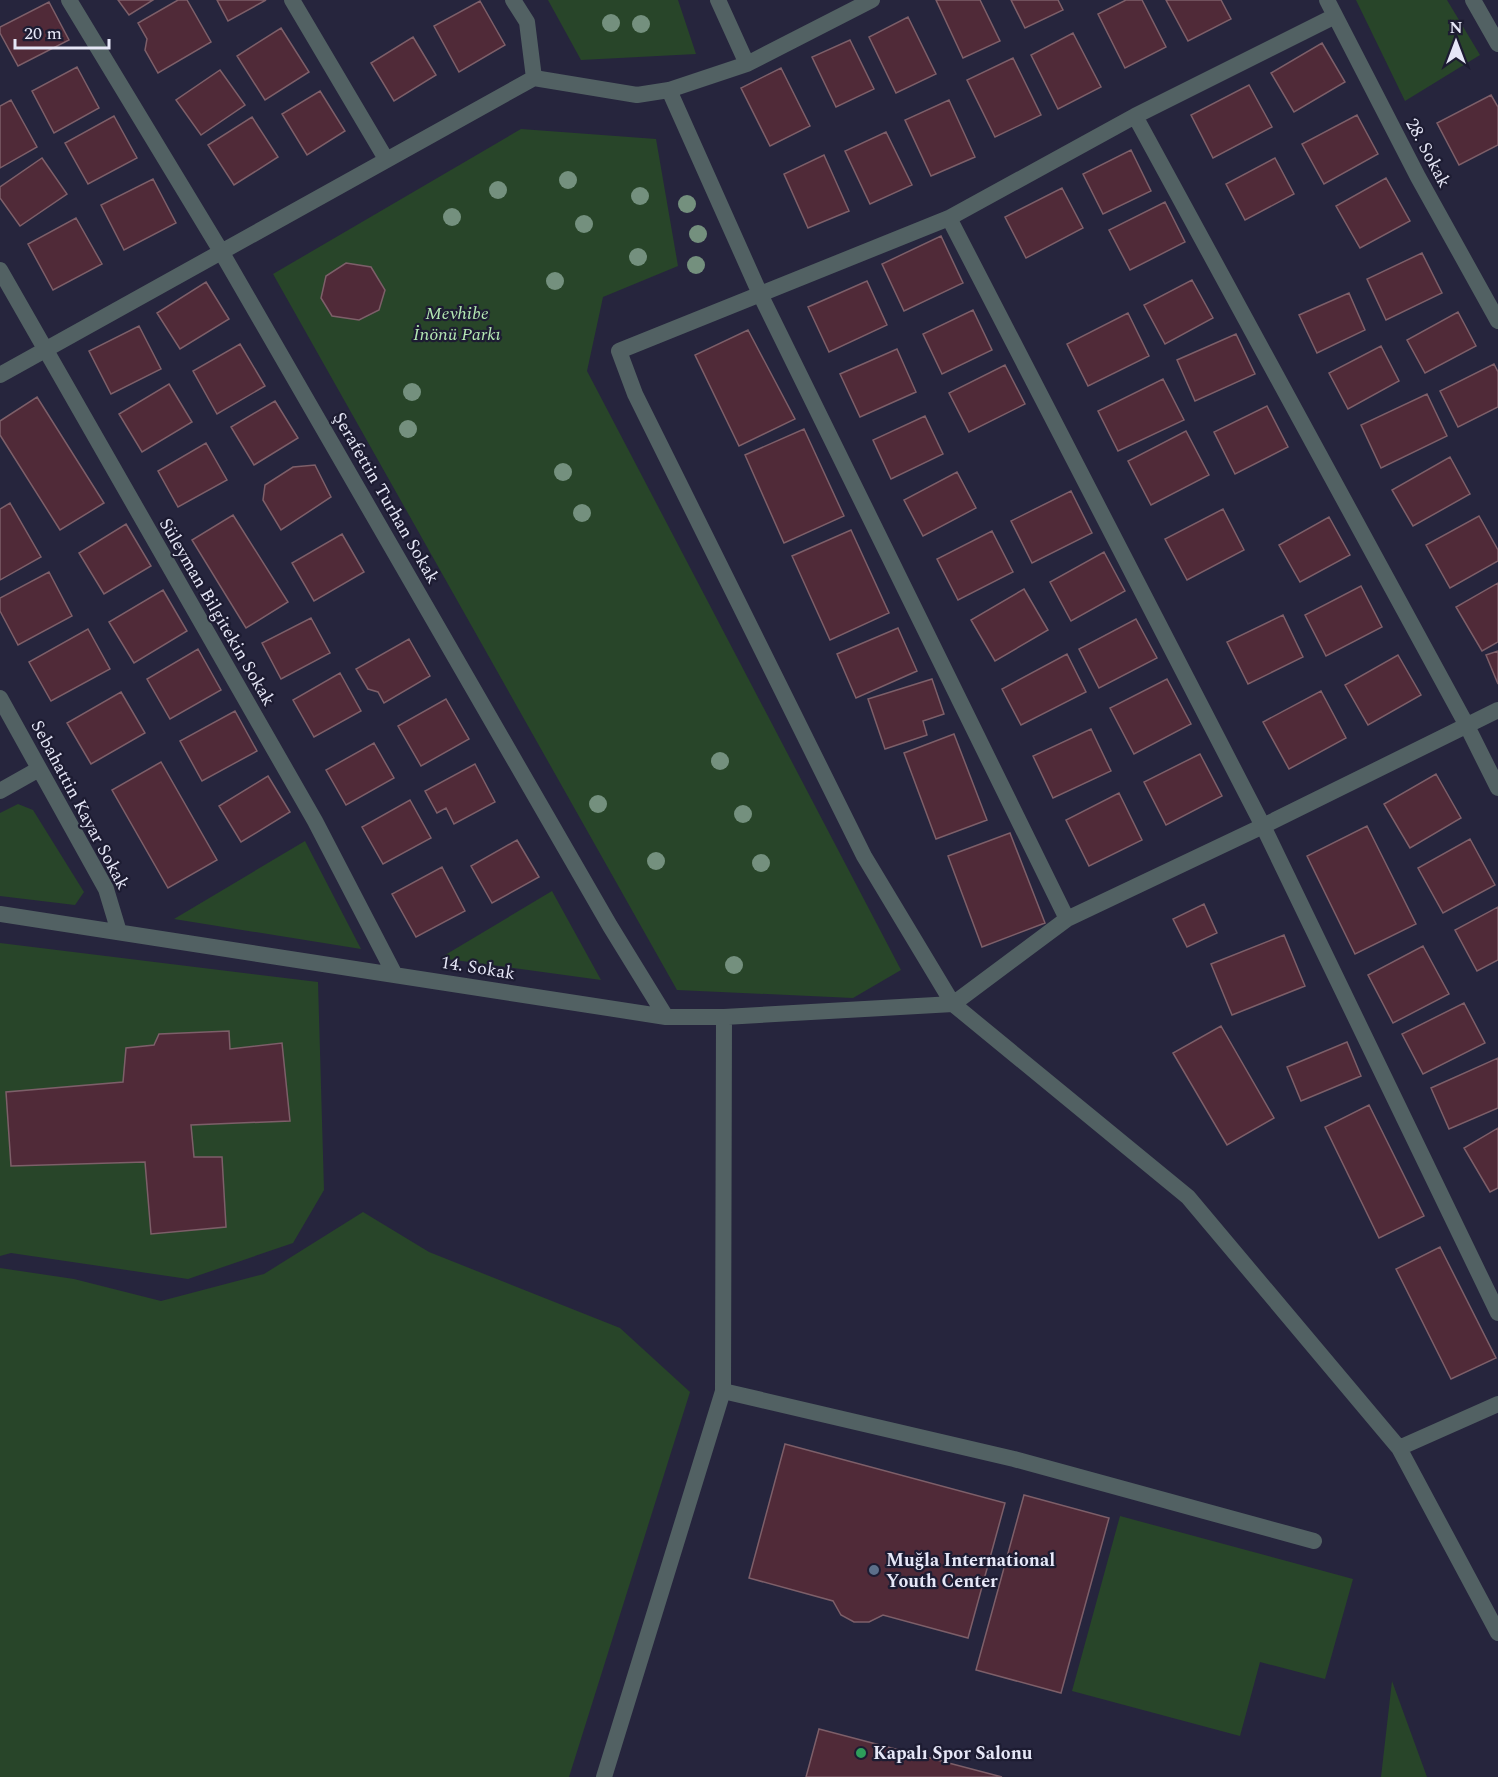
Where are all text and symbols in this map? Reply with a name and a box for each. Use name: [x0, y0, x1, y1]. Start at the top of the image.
scale bar: [15, 12, 110, 50]
north arrow: [1426, 12, 1486, 72]
text: N: [1449, 16, 1463, 40]
text: 20 m: [24, 20, 62, 47]
street label: 28. Sokak: [1398, 113, 1458, 193]
park label: Mevhibe İnönü Parkı: [413, 300, 501, 348]
street label: Şerafettin Turhan Sokak: [326, 407, 446, 589]
street label: Süleyman Bilgitekin Sokak: [152, 513, 282, 711]
street label: Sebahattin Kayar Sokak: [24, 715, 136, 895]
street label: 14. Sokak: [439, 949, 517, 987]
place label: Muğla International Youth Center: [886, 1547, 1055, 1595]
marker: Muğla International Youth Center: [867, 1563, 881, 1577]
place label: Kapalı Spor Salonu: [873, 1740, 1033, 1767]
marker: Kapalı Spor Salonu: [854, 1746, 868, 1760]

